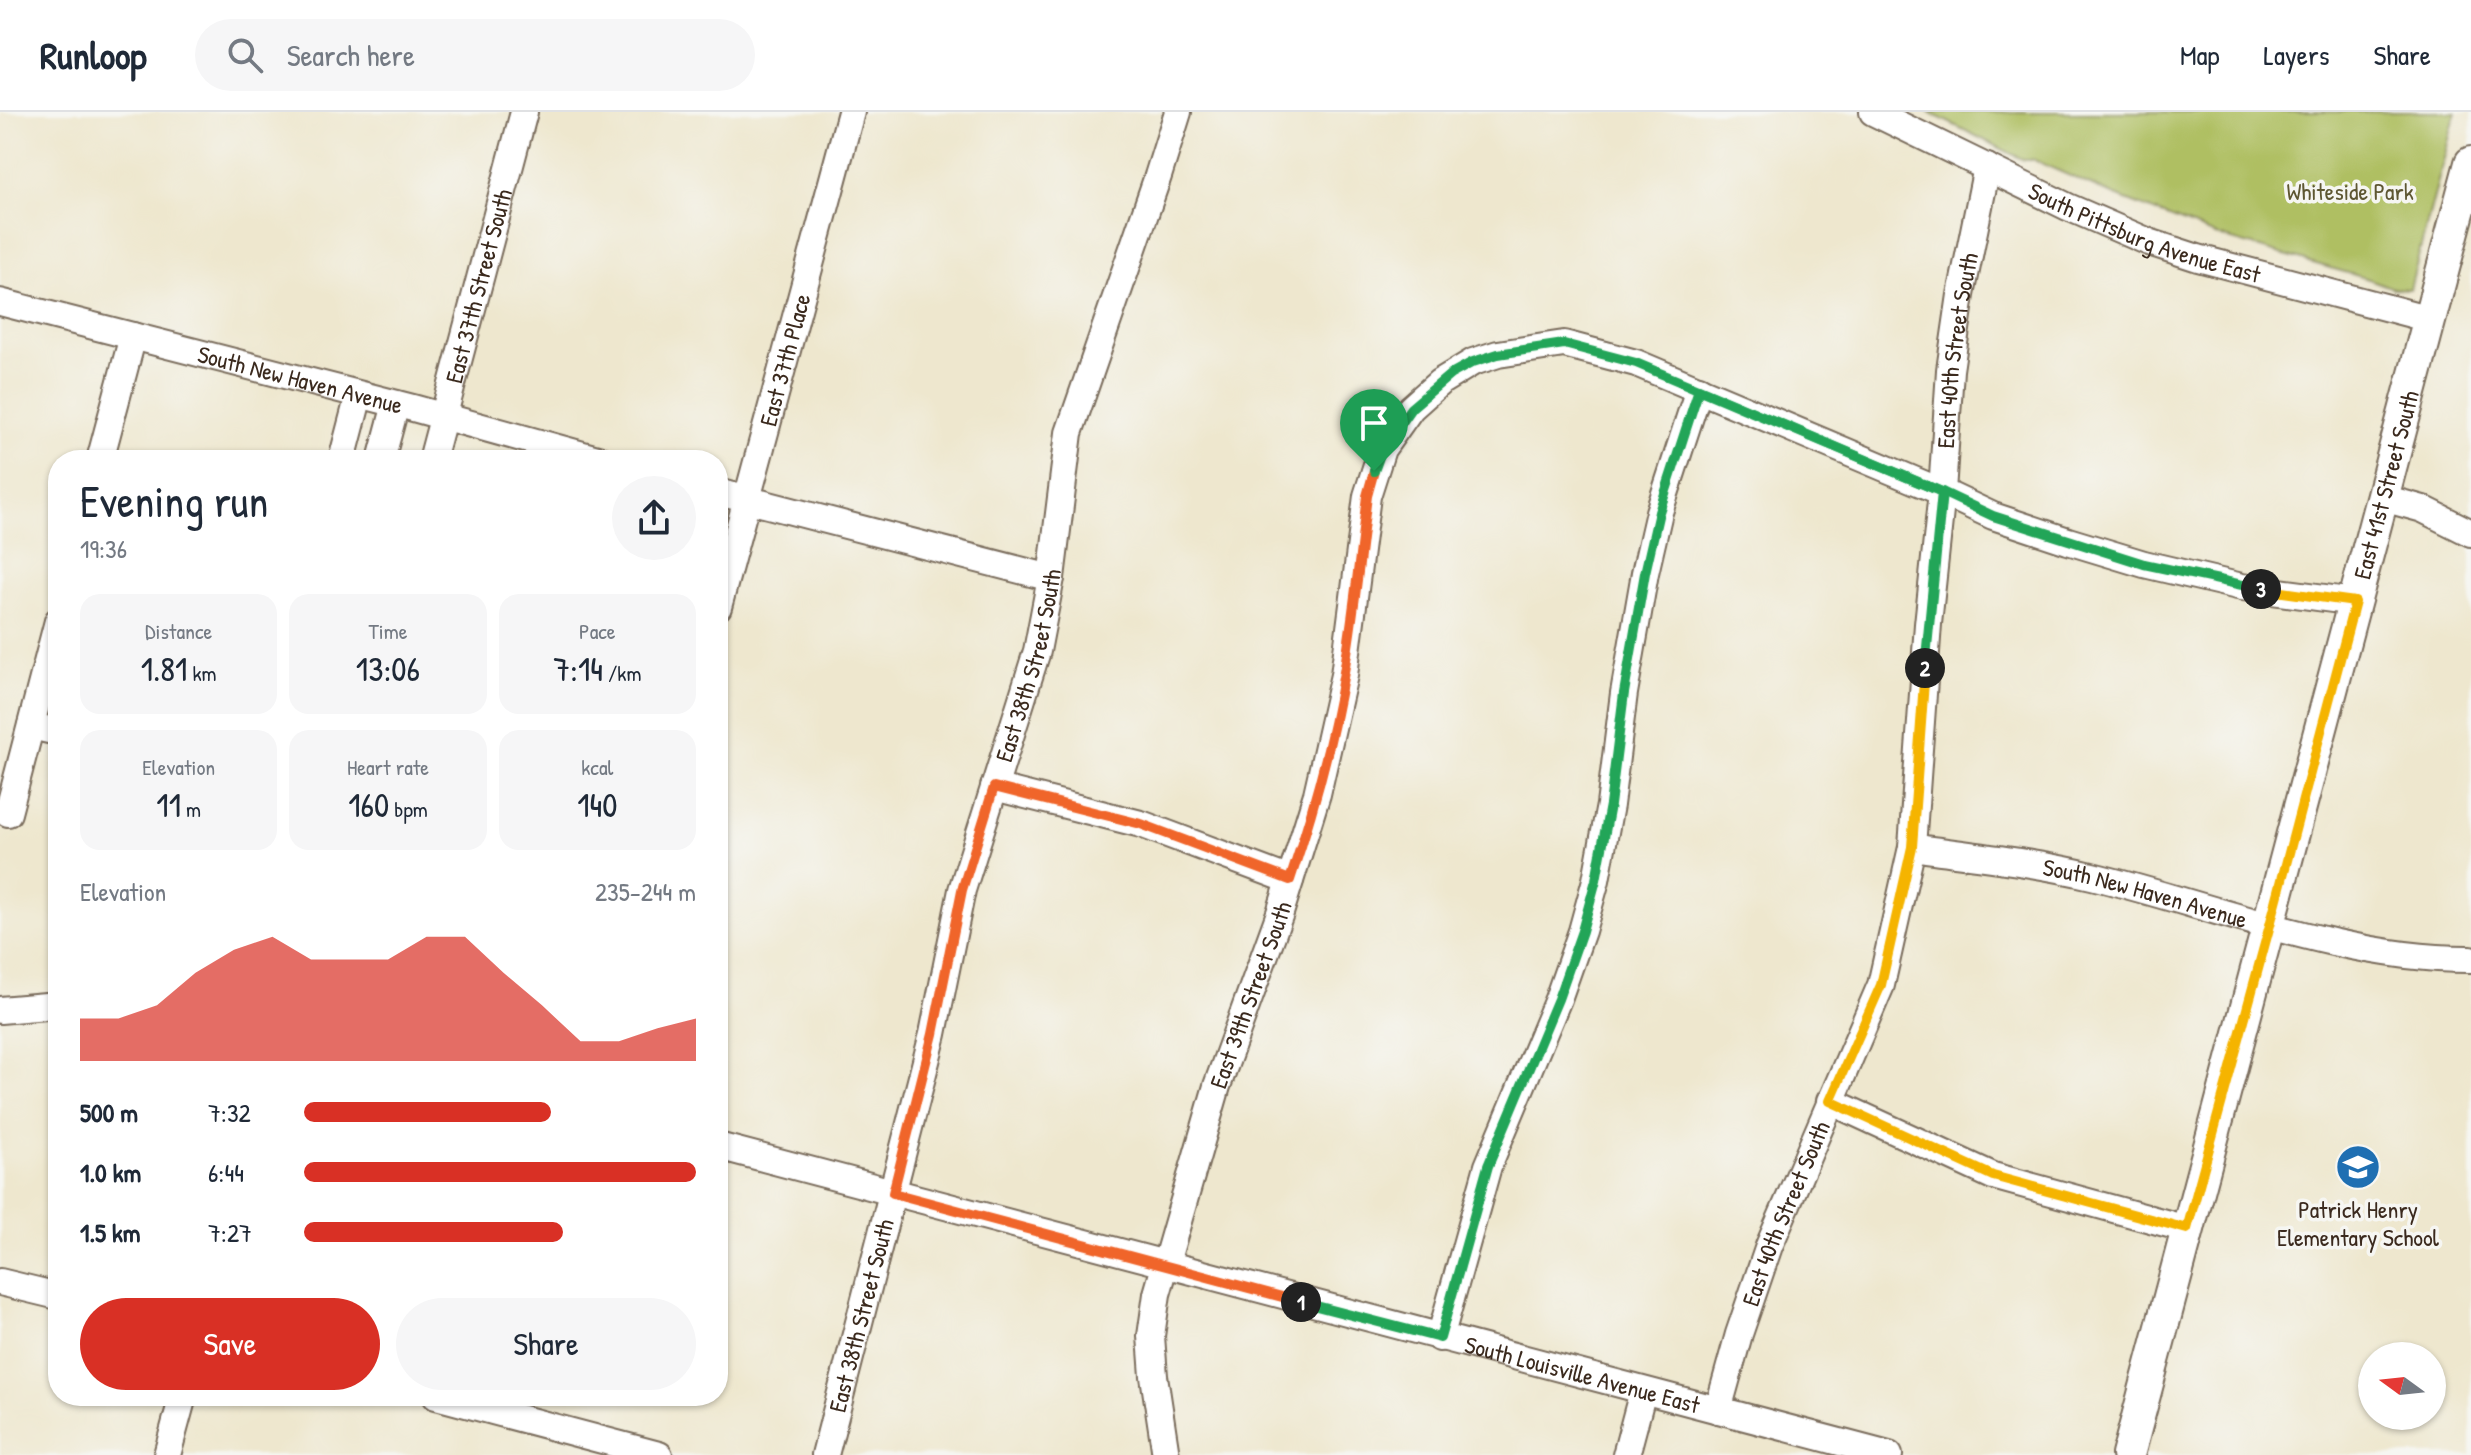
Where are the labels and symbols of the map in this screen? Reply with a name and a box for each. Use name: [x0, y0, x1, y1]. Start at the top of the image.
street label: South Pittsburg Avenue East: [2023, 174, 2265, 290]
park label: Whiteside Park: [2286, 175, 2414, 207]
street label: East 37th Street South: [437, 185, 519, 387]
street label: East 40th Street South: [1929, 250, 1985, 449]
street label: East 37th Place: [751, 290, 818, 430]
street label: South New Haven Avenue: [194, 337, 407, 421]
street label: East 41st Street South: [2345, 387, 2426, 582]
pin: [1340, 389, 1408, 471]
street label: East 38th Street South: [987, 567, 1068, 766]
pin: 3: [2241, 569, 2281, 609]
pin: 2: [1905, 648, 1945, 688]
street label: South New Haven Avenue: [2041, 850, 2252, 935]
street label: East 39th Street South: [1202, 897, 1299, 1093]
street label: East 40th Street South: [1734, 1116, 1837, 1310]
school or university icon: Patrick Henry Elementary School: [2334, 1143, 2382, 1191]
place label: Patrick Henry Elementary School: [2277, 1193, 2440, 1253]
street label: East 38th Street South: [821, 1216, 901, 1416]
pin: 1: [1281, 1282, 1321, 1322]
street label: South Louisville Avenue East: [1462, 1328, 1704, 1421]
north arrow: [2358, 1342, 2446, 1430]

